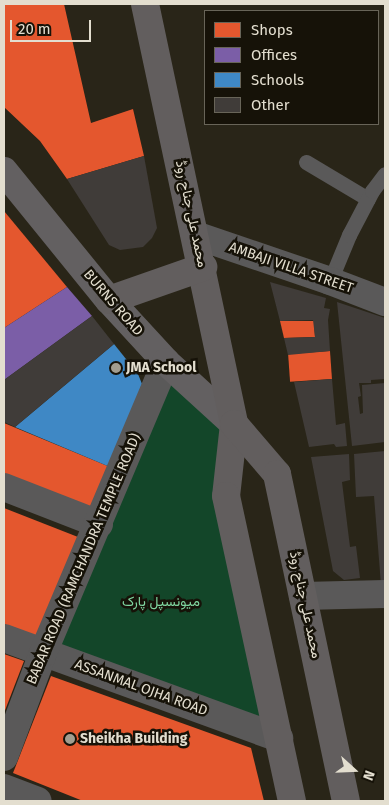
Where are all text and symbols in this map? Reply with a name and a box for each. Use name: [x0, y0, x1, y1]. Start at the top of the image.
scale bar: [12, 10, 94, 42]
legend: [204, 10, 379, 125]
text: 20 m: [18, 20, 51, 38]
text: Shops: [251, 21, 293, 39]
text: Offices: [251, 46, 297, 64]
text: Schools: [251, 71, 304, 89]
text: Other: [251, 96, 290, 114]
street label: محمد علی جناح روڈ: [171, 159, 211, 269]
street label: AMBAJI VILLA STREET: [227, 239, 355, 297]
street label: BURNS ROAD: [80, 267, 146, 339]
place label: JMA School: [126, 360, 196, 376]
marker: JMA School: [110, 362, 122, 374]
street label: BABAR ROAD (RAMCHANDRA TEMPLE ROAD): [23, 431, 145, 687]
street label: محمد علی جناح روڈ: [285, 550, 325, 660]
park label: میونسپل پارک: [122, 594, 200, 610]
street label: ASSANMAL OJHA ROAD: [72, 656, 210, 720]
place label: Sheikha Building: [80, 731, 187, 747]
marker: Sheikha Building: [64, 733, 76, 745]
north arrow: [329, 745, 379, 795]
text: N: [359, 768, 378, 783]

